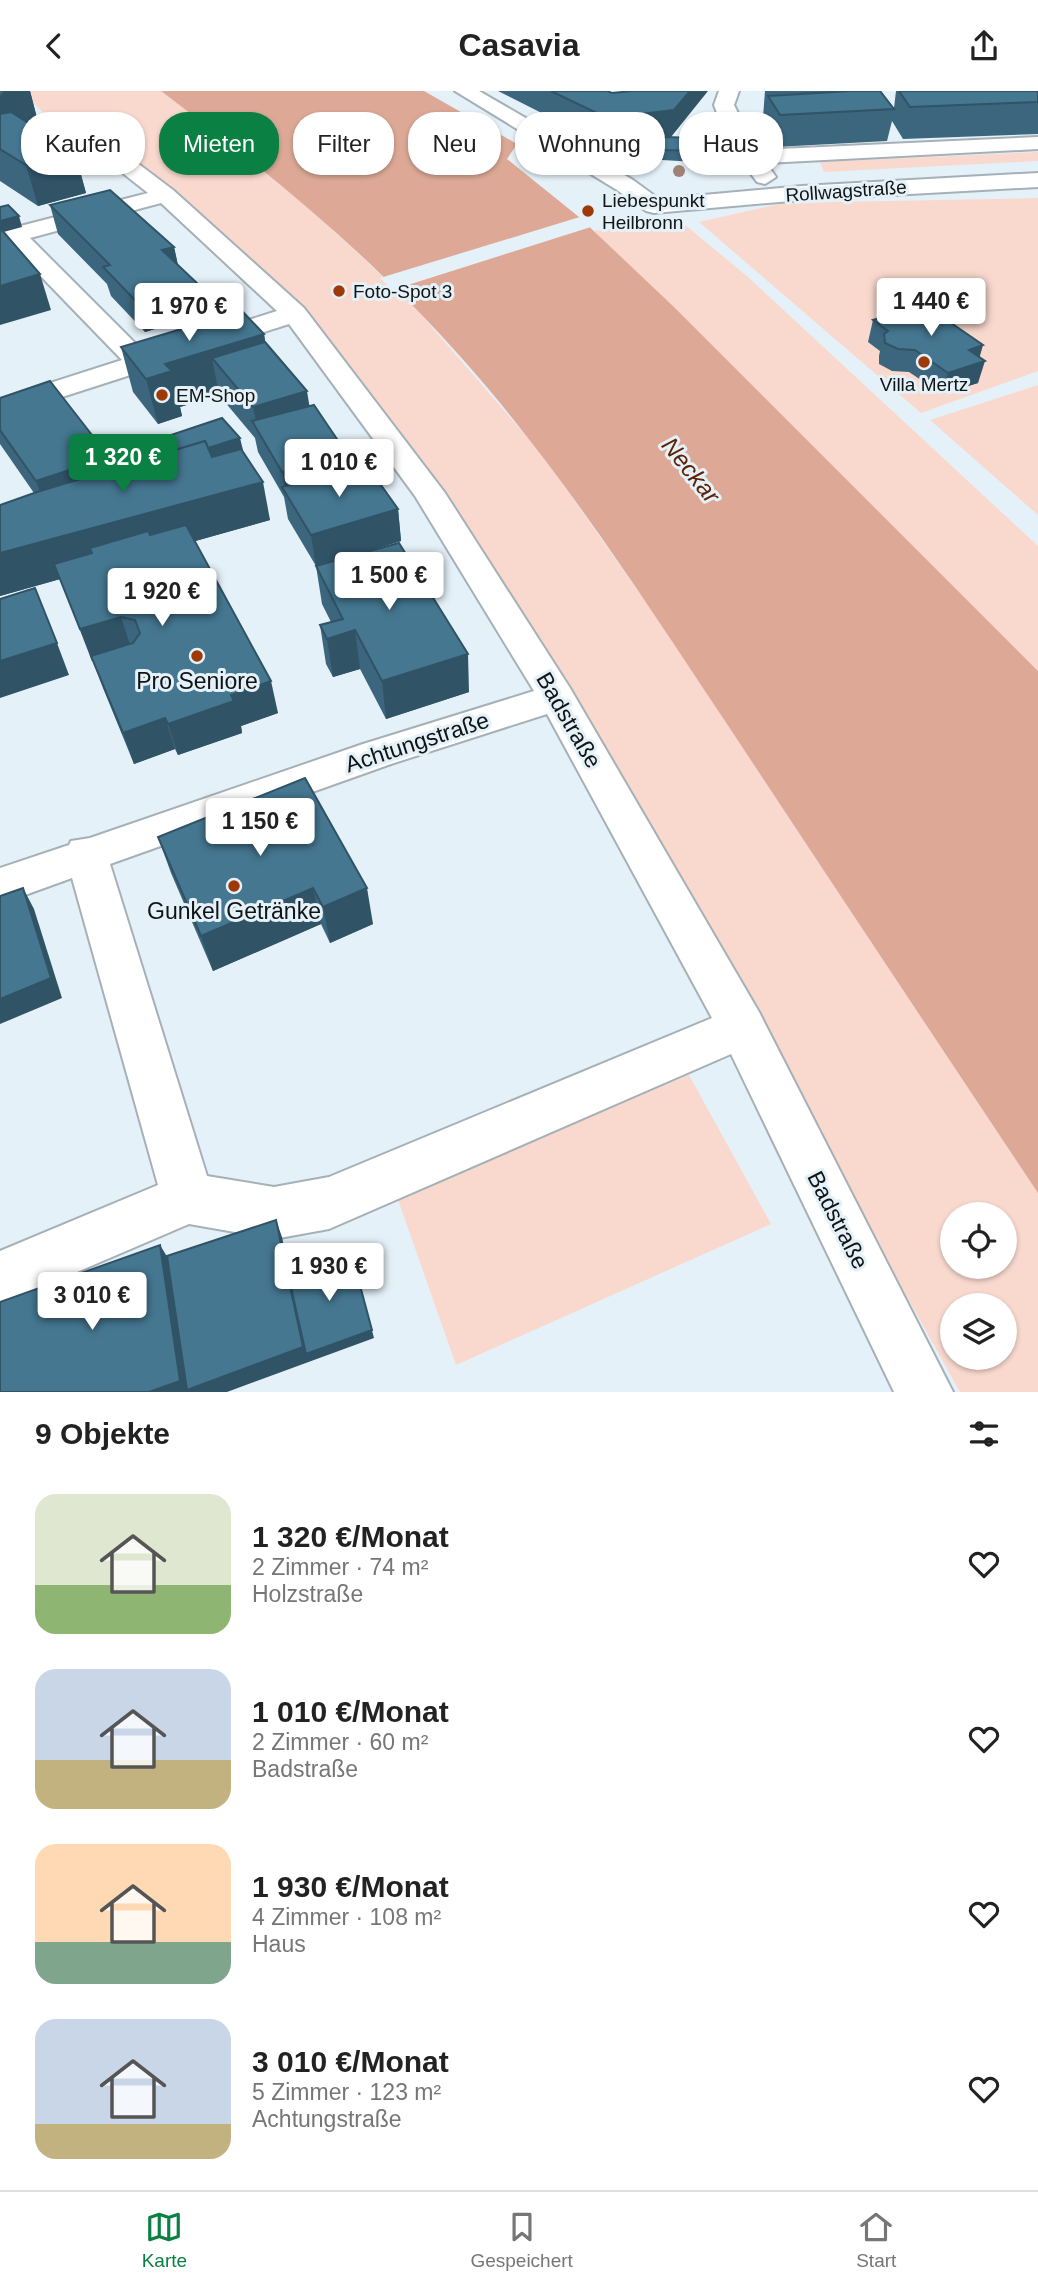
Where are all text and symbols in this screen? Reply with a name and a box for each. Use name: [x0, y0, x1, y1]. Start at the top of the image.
icon: back: [35, 27, 73, 65]
text: Casavia: [459, 27, 579, 63]
icon: share: [965, 27, 1003, 65]
chip: Kaufen: [21, 112, 145, 175]
chip: Mieten: [159, 112, 279, 175]
chip: Filter: [293, 112, 394, 175]
chip: Neu: [408, 112, 501, 175]
chip: Wohnung: [515, 112, 665, 175]
chip: Haus: [679, 112, 783, 175]
street label: Rollwagstraße: [785, 176, 907, 206]
place label: Liebespunkt Heilbronn: [602, 190, 705, 233]
marker: Liebespunkt Heilbronn: [580, 203, 596, 219]
pin: 1 440 €: [866, 279, 996, 338]
place label: Foto-Spot 3: [353, 281, 452, 302]
pin: 1 970 €: [124, 283, 254, 343]
marker: Foto-Spot 3: [331, 283, 347, 299]
text: 1 440 €: [893, 288, 969, 314]
text: 1 970 €: [151, 293, 227, 319]
marker: Villa Mertz: [916, 354, 932, 370]
place label: Villa Mertz: [880, 374, 968, 395]
place label: EM-Shop: [176, 385, 255, 406]
marker: EM-Shop: [154, 387, 170, 403]
water label: Neckar: [657, 432, 726, 509]
pin: 1 320 €: [58, 435, 188, 494]
pin: 1 010 €: [274, 439, 404, 499]
text: 1 320 €: [85, 444, 161, 470]
text: 1 010 €: [301, 449, 377, 475]
pin: 1 500 €: [324, 553, 454, 612]
text: 1 500 €: [351, 562, 427, 588]
pin: 1 920 €: [97, 568, 227, 628]
text: 1 920 €: [124, 578, 200, 604]
marker: Pro Seniore: [189, 648, 205, 664]
place label: Pro Seniore: [136, 668, 258, 694]
street label: Badstraße: [531, 668, 607, 772]
street label: Achtungstraße: [342, 707, 492, 777]
pin: 1 150 €: [195, 799, 325, 858]
text: 1 150 €: [222, 808, 298, 834]
marker: Gunkel Getränke: [226, 878, 242, 894]
place label: Gunkel Getränke: [147, 898, 321, 924]
street label: Badstraße: [802, 1167, 874, 1273]
map controls: [940, 1202, 1017, 1370]
button: locate: [940, 1202, 1017, 1279]
pin: 1 930 €: [264, 1243, 394, 1303]
text: 1 930 €: [291, 1253, 367, 1279]
pin: 3 010 €: [27, 1273, 157, 1332]
text: 3 010 €: [54, 1282, 130, 1308]
button: layers: [940, 1293, 1017, 1370]
icon: filters: [965, 1415, 1003, 1453]
text: 9 Objekte: [35, 1417, 170, 1450]
text: 1 320 €/Monat: [252, 1520, 449, 1553]
icon: home: [91, 1522, 175, 1606]
icon: heart: [965, 1545, 1003, 1583]
text: 2 Zimmer · 74 m²: [252, 1554, 428, 1580]
text: Holzstraße: [252, 1581, 363, 1607]
text: 1 010 €/Monat: [252, 1695, 449, 1728]
icon: home: [91, 1697, 175, 1781]
icon: heart: [965, 1720, 1003, 1758]
text: 2 Zimmer · 60 m²: [252, 1729, 428, 1755]
text: Badstraße: [252, 1756, 358, 1782]
text: 1 930 €/Monat: [252, 1870, 449, 1903]
icon: home: [91, 1872, 175, 1956]
icon: heart: [965, 1895, 1003, 1933]
text: 4 Zimmer · 108 m²: [252, 1904, 441, 1930]
text: Haus: [252, 1931, 306, 1957]
text: 3 010 €/Monat: [252, 2045, 449, 2078]
icon: home: [91, 2047, 175, 2131]
icon: heart: [965, 2070, 1003, 2108]
text: 5 Zimmer · 123 m²: [252, 2079, 441, 2105]
text: Achtungstraße: [252, 2106, 402, 2132]
tab: Karte: [142, 2208, 187, 2272]
tab: Gespeichert: [470, 2208, 573, 2272]
tab: Start: [856, 2208, 896, 2272]

